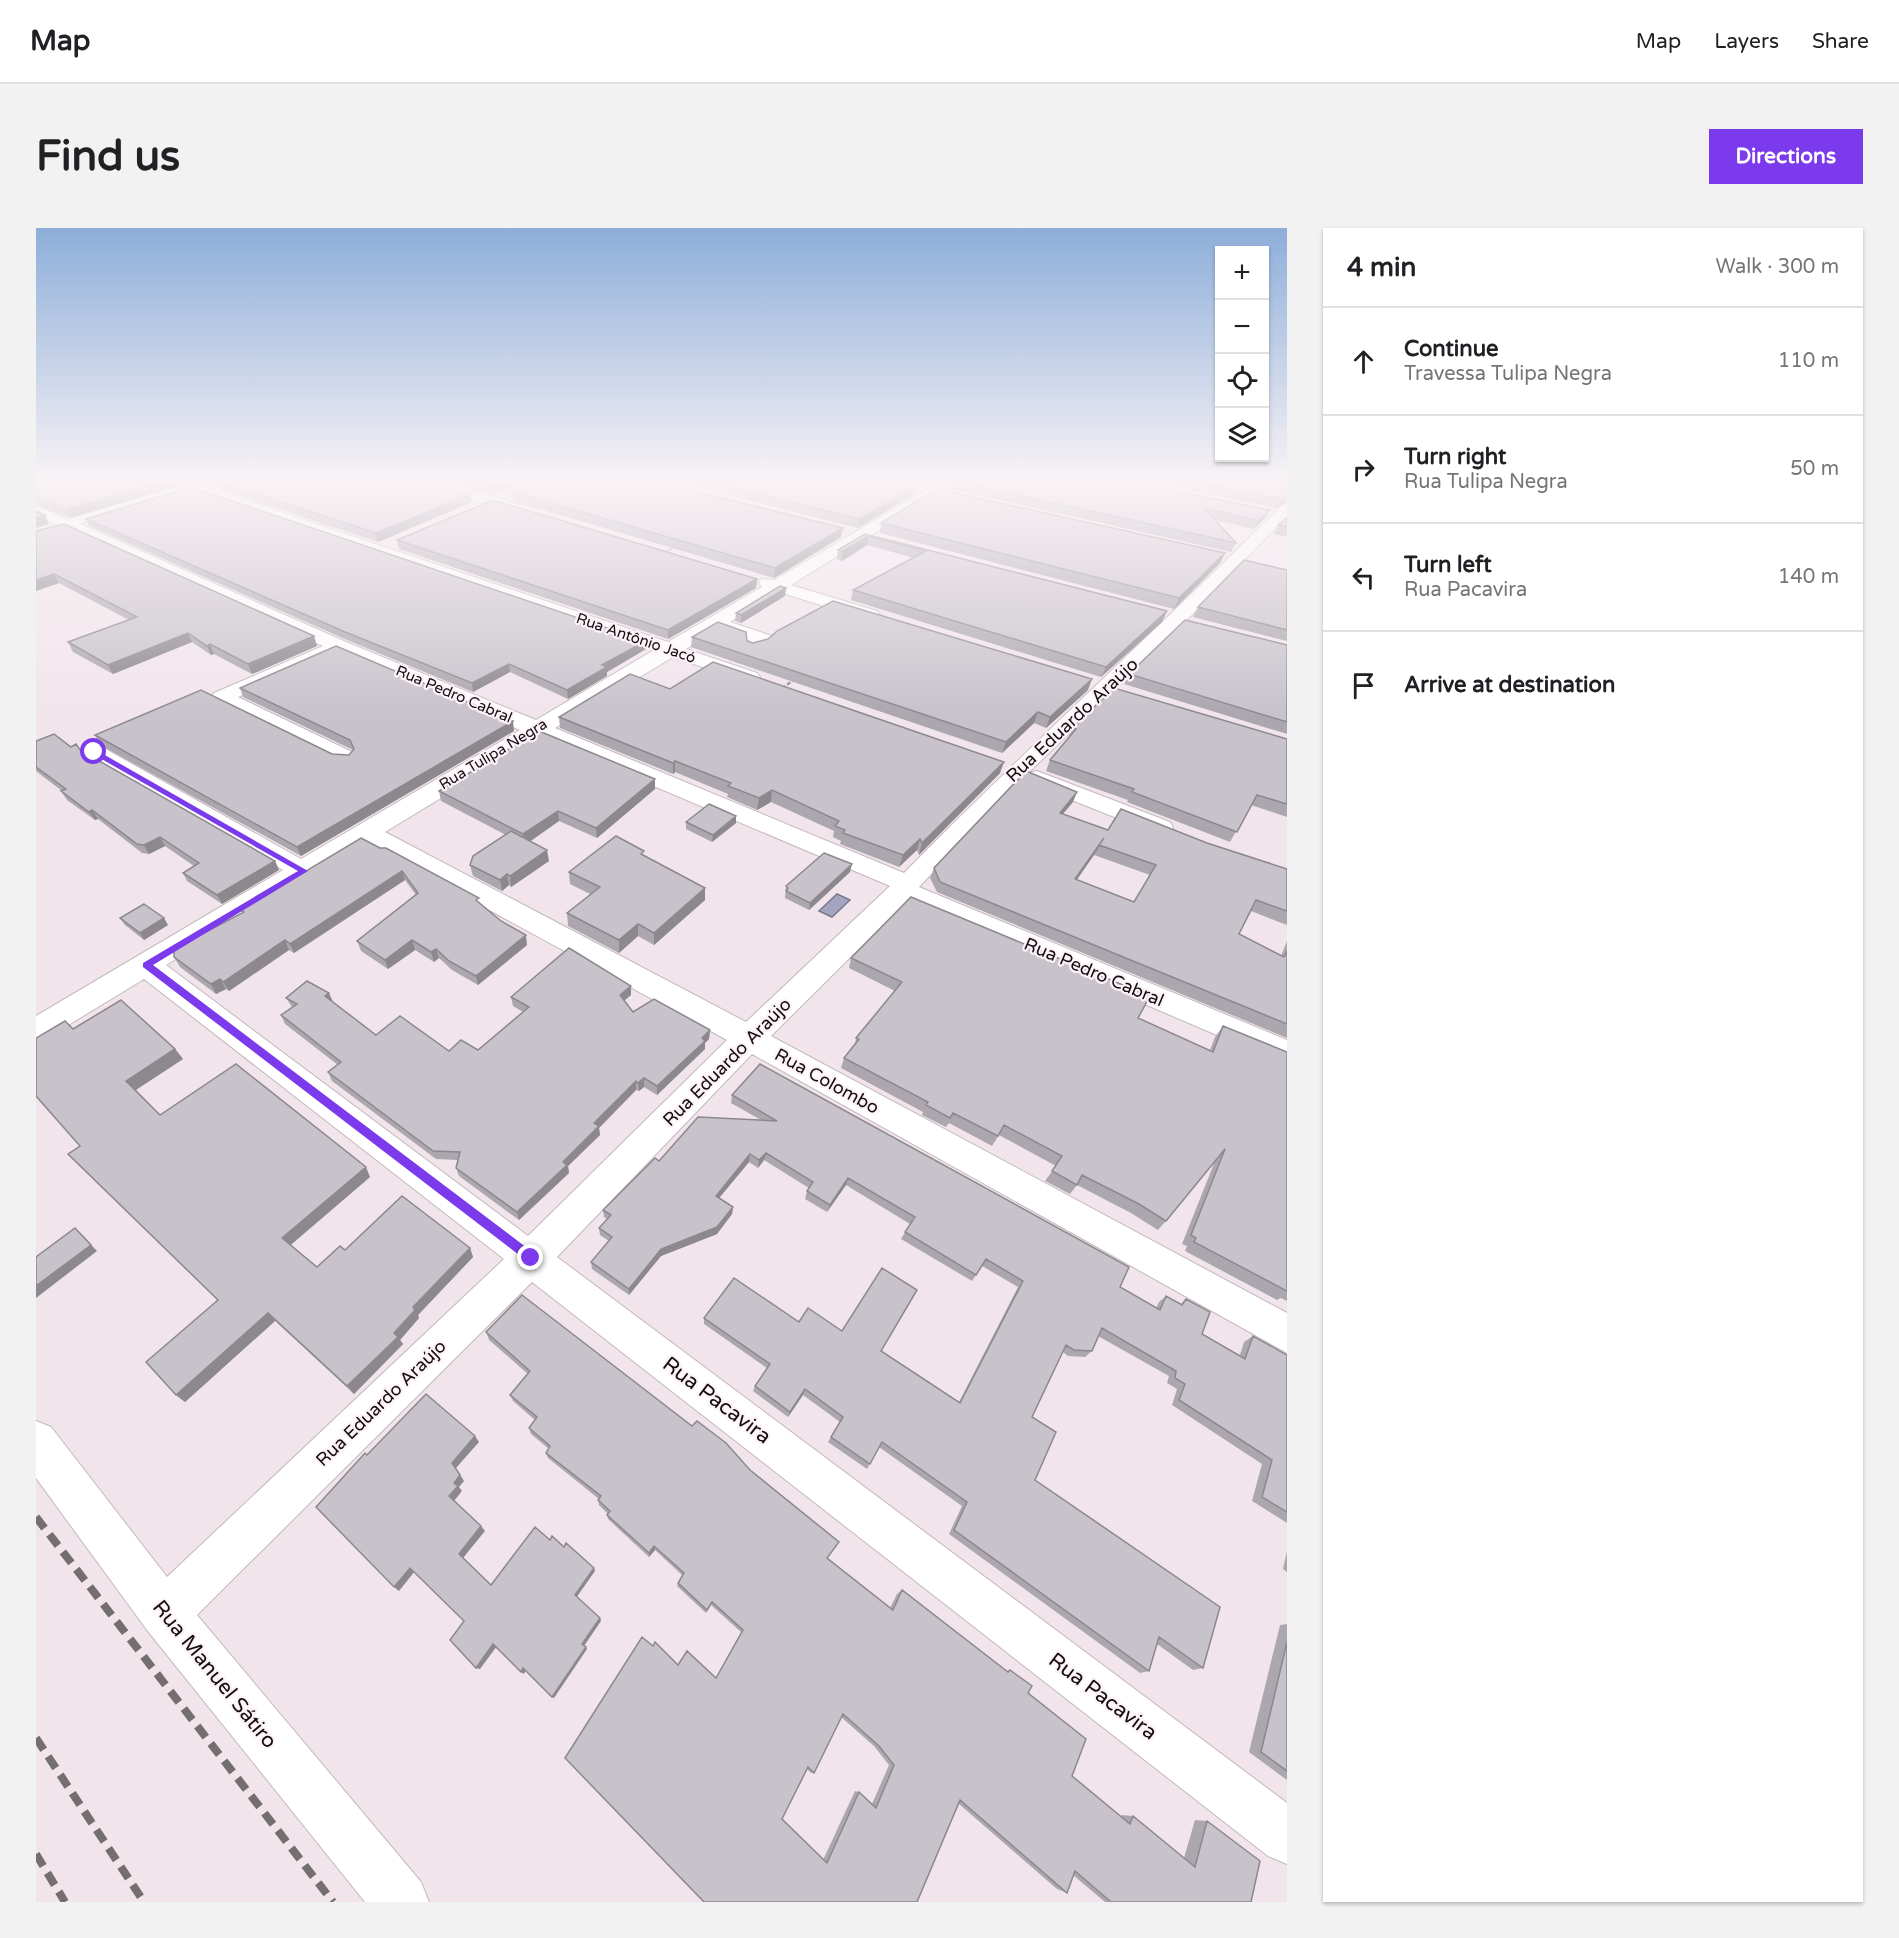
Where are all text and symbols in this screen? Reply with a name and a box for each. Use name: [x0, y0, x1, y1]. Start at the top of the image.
text: Map: [30, 24, 90, 58]
text: Map: [1636, 29, 1681, 54]
text: Layers: [1714, 29, 1779, 54]
text: Share: [1812, 29, 1869, 54]
button: Directions: [1709, 129, 1863, 184]
text: Find us: [36, 131, 180, 182]
map controls: [1215, 246, 1269, 462]
button: +: [1215, 246, 1269, 300]
text: 4 min: [1347, 252, 1416, 283]
text: Walk · 300 m: [1716, 255, 1839, 279]
button: −: [1215, 300, 1269, 354]
text: Continue: [1404, 336, 1499, 362]
icon: ahead: [1347, 345, 1380, 378]
text: 110 m: [1778, 349, 1839, 373]
button: locate: [1215, 354, 1269, 408]
text: Travessa Tulipa Negra: [1404, 362, 1612, 386]
button: layers: [1215, 408, 1269, 462]
text: Turn right: [1404, 444, 1506, 470]
icon: right: [1347, 453, 1380, 486]
text: 50 m: [1790, 457, 1839, 481]
text: Rua Tulipa Negra: [1404, 470, 1568, 494]
text: Turn left: [1404, 552, 1492, 578]
icon: left: [1347, 561, 1380, 594]
text: 140 m: [1778, 565, 1839, 589]
text: Rua Pacavira: [1404, 578, 1527, 602]
street label: Rua Antônio Jacó: [574, 609, 698, 667]
street label: Rua Eduardo Araújo: [1001, 653, 1143, 787]
street label: Rua Pedro Cabral: [393, 661, 515, 727]
icon: arrive: [1347, 669, 1380, 702]
text: Arrive at destination: [1404, 672, 1615, 698]
street label: Rua Tulipa Negra: [436, 715, 550, 793]
route start: [80, 738, 106, 764]
street label: Rua Pedro Cabral: [1021, 933, 1167, 1011]
street label: Rua Eduardo Araújo: [658, 993, 796, 1131]
street label: Rua Colombo: [771, 1043, 883, 1119]
route end: [517, 1244, 543, 1270]
street label: Rua Eduardo Araújo: [311, 1335, 451, 1471]
street label: Rua Pacavira: [658, 1351, 776, 1449]
street label: Rua Manuel Sátiro: [147, 1595, 282, 1753]
street label: Rua Pacavira: [1044, 1647, 1162, 1745]

